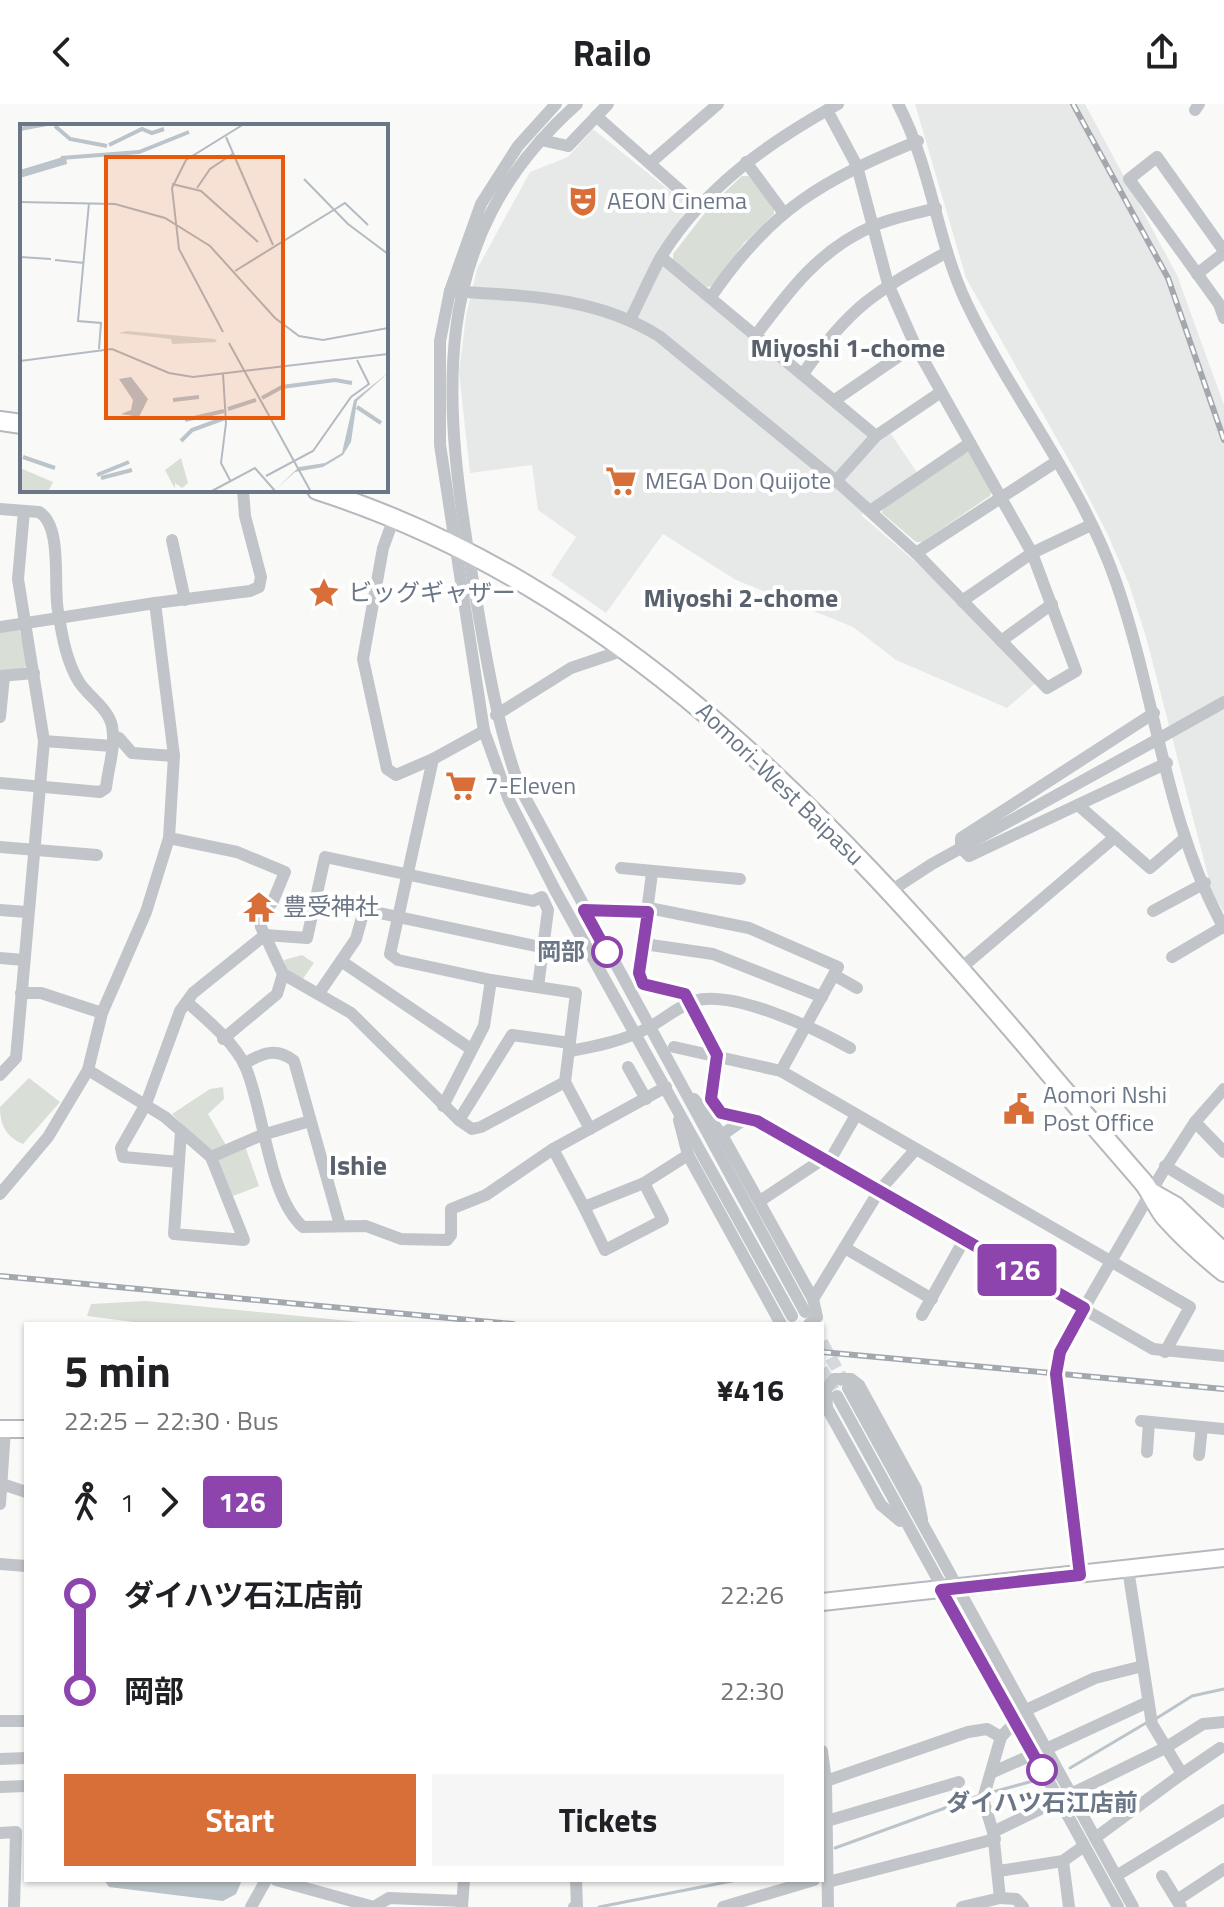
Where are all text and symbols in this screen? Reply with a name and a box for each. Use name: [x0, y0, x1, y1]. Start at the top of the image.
text: Railo: [573, 25, 651, 80]
icon: back: [40, 30, 84, 74]
icon: share: [1140, 30, 1184, 74]
inset map: [20, 124, 388, 492]
place label: AEON Cinema: [607, 182, 747, 218]
theatre icon: AEON Cinema: [566, 184, 600, 218]
district label: Miyoshi 1-chome: [751, 328, 945, 367]
place label: MEGA Don Quijote: [645, 462, 831, 498]
supermarket icon: MEGA Don Quijote: [604, 464, 638, 498]
place label: ビッグギャザー: [348, 574, 516, 610]
place icon: ビッグギャザー: [307, 576, 341, 610]
district label: Miyoshi 2-chome: [644, 578, 838, 617]
street label: Aomori-West Baipasu: [688, 693, 873, 873]
place label: 7-Eleven: [485, 767, 576, 803]
supermarket icon: 7-Eleven: [444, 769, 478, 803]
place label: 豊受神社: [283, 888, 379, 924]
temple icon: 豊受神社: [242, 890, 276, 924]
place label: 岡部: [537, 933, 585, 969]
marker: 岡部: [592, 937, 622, 967]
place label: Aomori Nshi Post Office: [1043, 1076, 1167, 1140]
public building icon: Aomori Nshi Post Office: [1002, 1092, 1036, 1126]
district label: Ishie: [329, 1143, 387, 1186]
line badge: 126: [971, 1244, 1063, 1296]
text: 126: [993, 1248, 1041, 1291]
text: 5 min: [64, 1337, 171, 1404]
text: ¥416: [717, 1367, 784, 1413]
text: 22:25 – 22:30 · Bus: [64, 1401, 279, 1440]
icon: walk: [64, 1480, 108, 1524]
icon: forward: [147, 1480, 191, 1524]
text: 126: [219, 1480, 266, 1523]
text: 1: [120, 1483, 135, 1522]
text: ダイハツ石江店前: [124, 1572, 363, 1618]
text: 22:26: [720, 1575, 784, 1614]
text: 岡部: [124, 1668, 184, 1714]
text: 22:30: [720, 1671, 784, 1710]
marker: ダイハツ石江店前: [1027, 1755, 1057, 1785]
button: Start: [64, 1774, 416, 1866]
button: Tickets: [432, 1774, 784, 1866]
place label: ダイハツ石江店前: [946, 1784, 1138, 1820]

